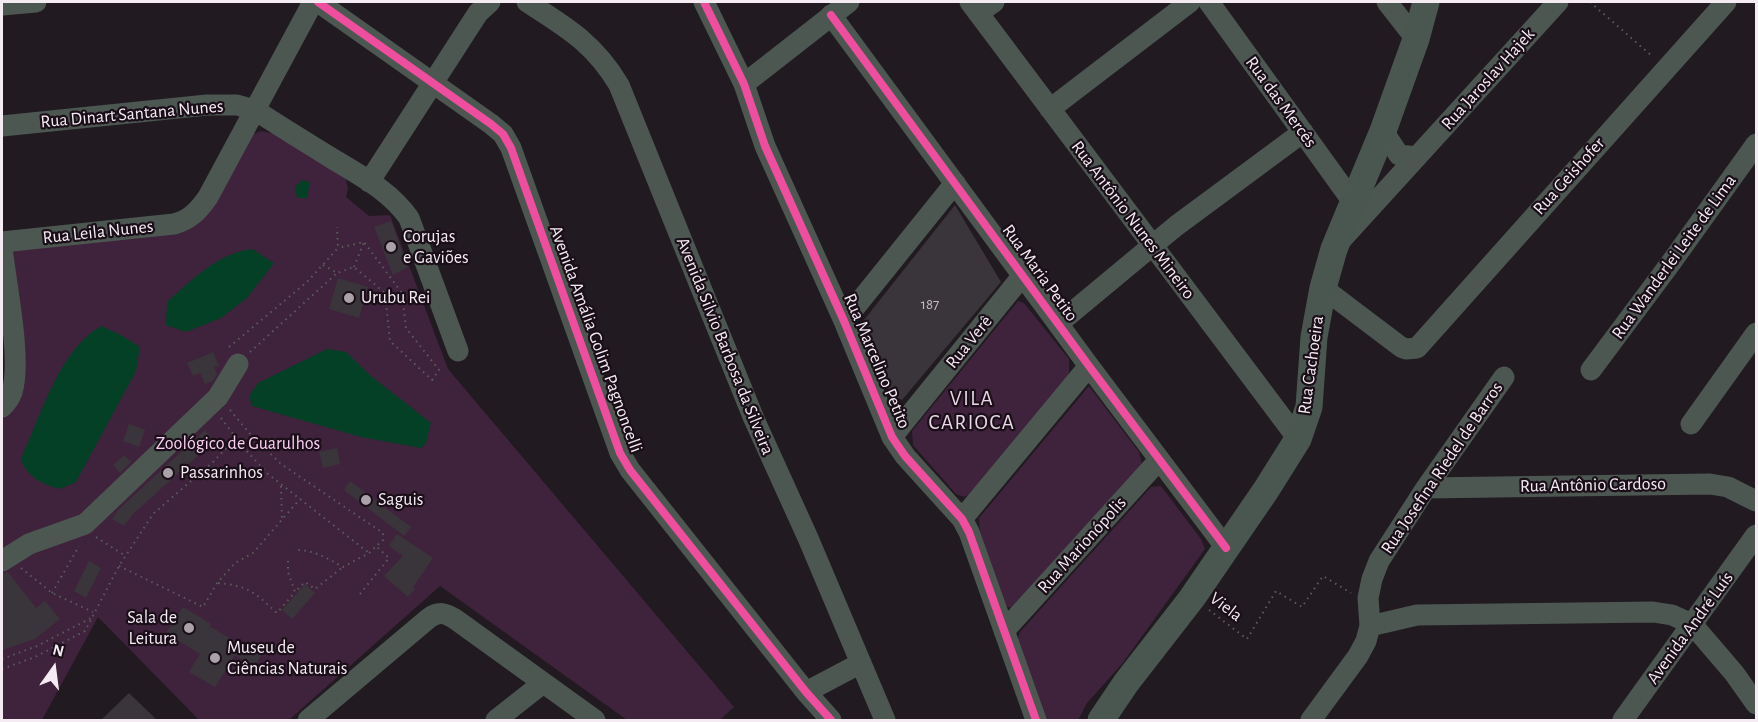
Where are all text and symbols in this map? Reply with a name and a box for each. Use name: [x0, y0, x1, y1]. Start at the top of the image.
street label: Rua Jaroslav Hajek: [1437, 24, 1539, 134]
street label: Rua das Mercês: [1241, 52, 1321, 152]
street label: Rua Dinart Santana Nunes: [40, 95, 224, 133]
street label: Rua Geishofer: [1529, 133, 1609, 219]
street label: Rua Antônio Nunes Mineiro: [1066, 137, 1200, 303]
street label: Rua Wanderlei Leite de Lima: [1607, 171, 1741, 343]
street label: Rua Leila Nunes: [42, 215, 154, 249]
street label: Rua Maria Petito: [997, 220, 1083, 326]
street label: Avenida Amália Golim Pagnoncelli: [545, 222, 647, 456]
place label: Corujas e Gaviões: [403, 226, 469, 268]
street label: Avenida Silvio Barbosa da Silveira: [671, 234, 779, 458]
marker: Corujas e Gaviões: [384, 240, 398, 254]
place label: Urubu Rei: [361, 287, 430, 309]
street label: Rua Marcelino Petito: [839, 290, 915, 432]
marker: Urubu Rei: [342, 291, 356, 305]
house number: 187: [921, 295, 939, 313]
street label: Rua Verê: [941, 311, 997, 373]
street label: Rua Cachoeira: [1293, 314, 1329, 416]
street label: Rua Josefina Riedel de Barros: [1376, 378, 1508, 558]
district label: VILA CARIOCA: [929, 386, 1015, 436]
park label: Zoológico de Guarulhos: [156, 433, 320, 455]
place label: Passarinhos: [180, 462, 263, 484]
marker: Passarinhos: [161, 466, 175, 480]
street label: Rua Antônio Cardoso: [1520, 473, 1666, 497]
place label: Saguis: [378, 489, 423, 511]
street label: Rua Marionópolis: [1033, 492, 1131, 598]
marker: Saguis: [359, 493, 373, 507]
street label: Avenida André Luís: [1642, 568, 1738, 688]
street label: Viela: [1205, 588, 1247, 626]
place label: Sala de Leitura: [127, 607, 177, 650]
marker: Sala de Leitura: [182, 621, 196, 635]
place label: Museu de Ciências Naturais: [227, 637, 347, 680]
north arrow: [24, 638, 84, 698]
text: N: [51, 641, 66, 660]
marker: Museu de Ciências Naturais: [208, 651, 222, 665]

